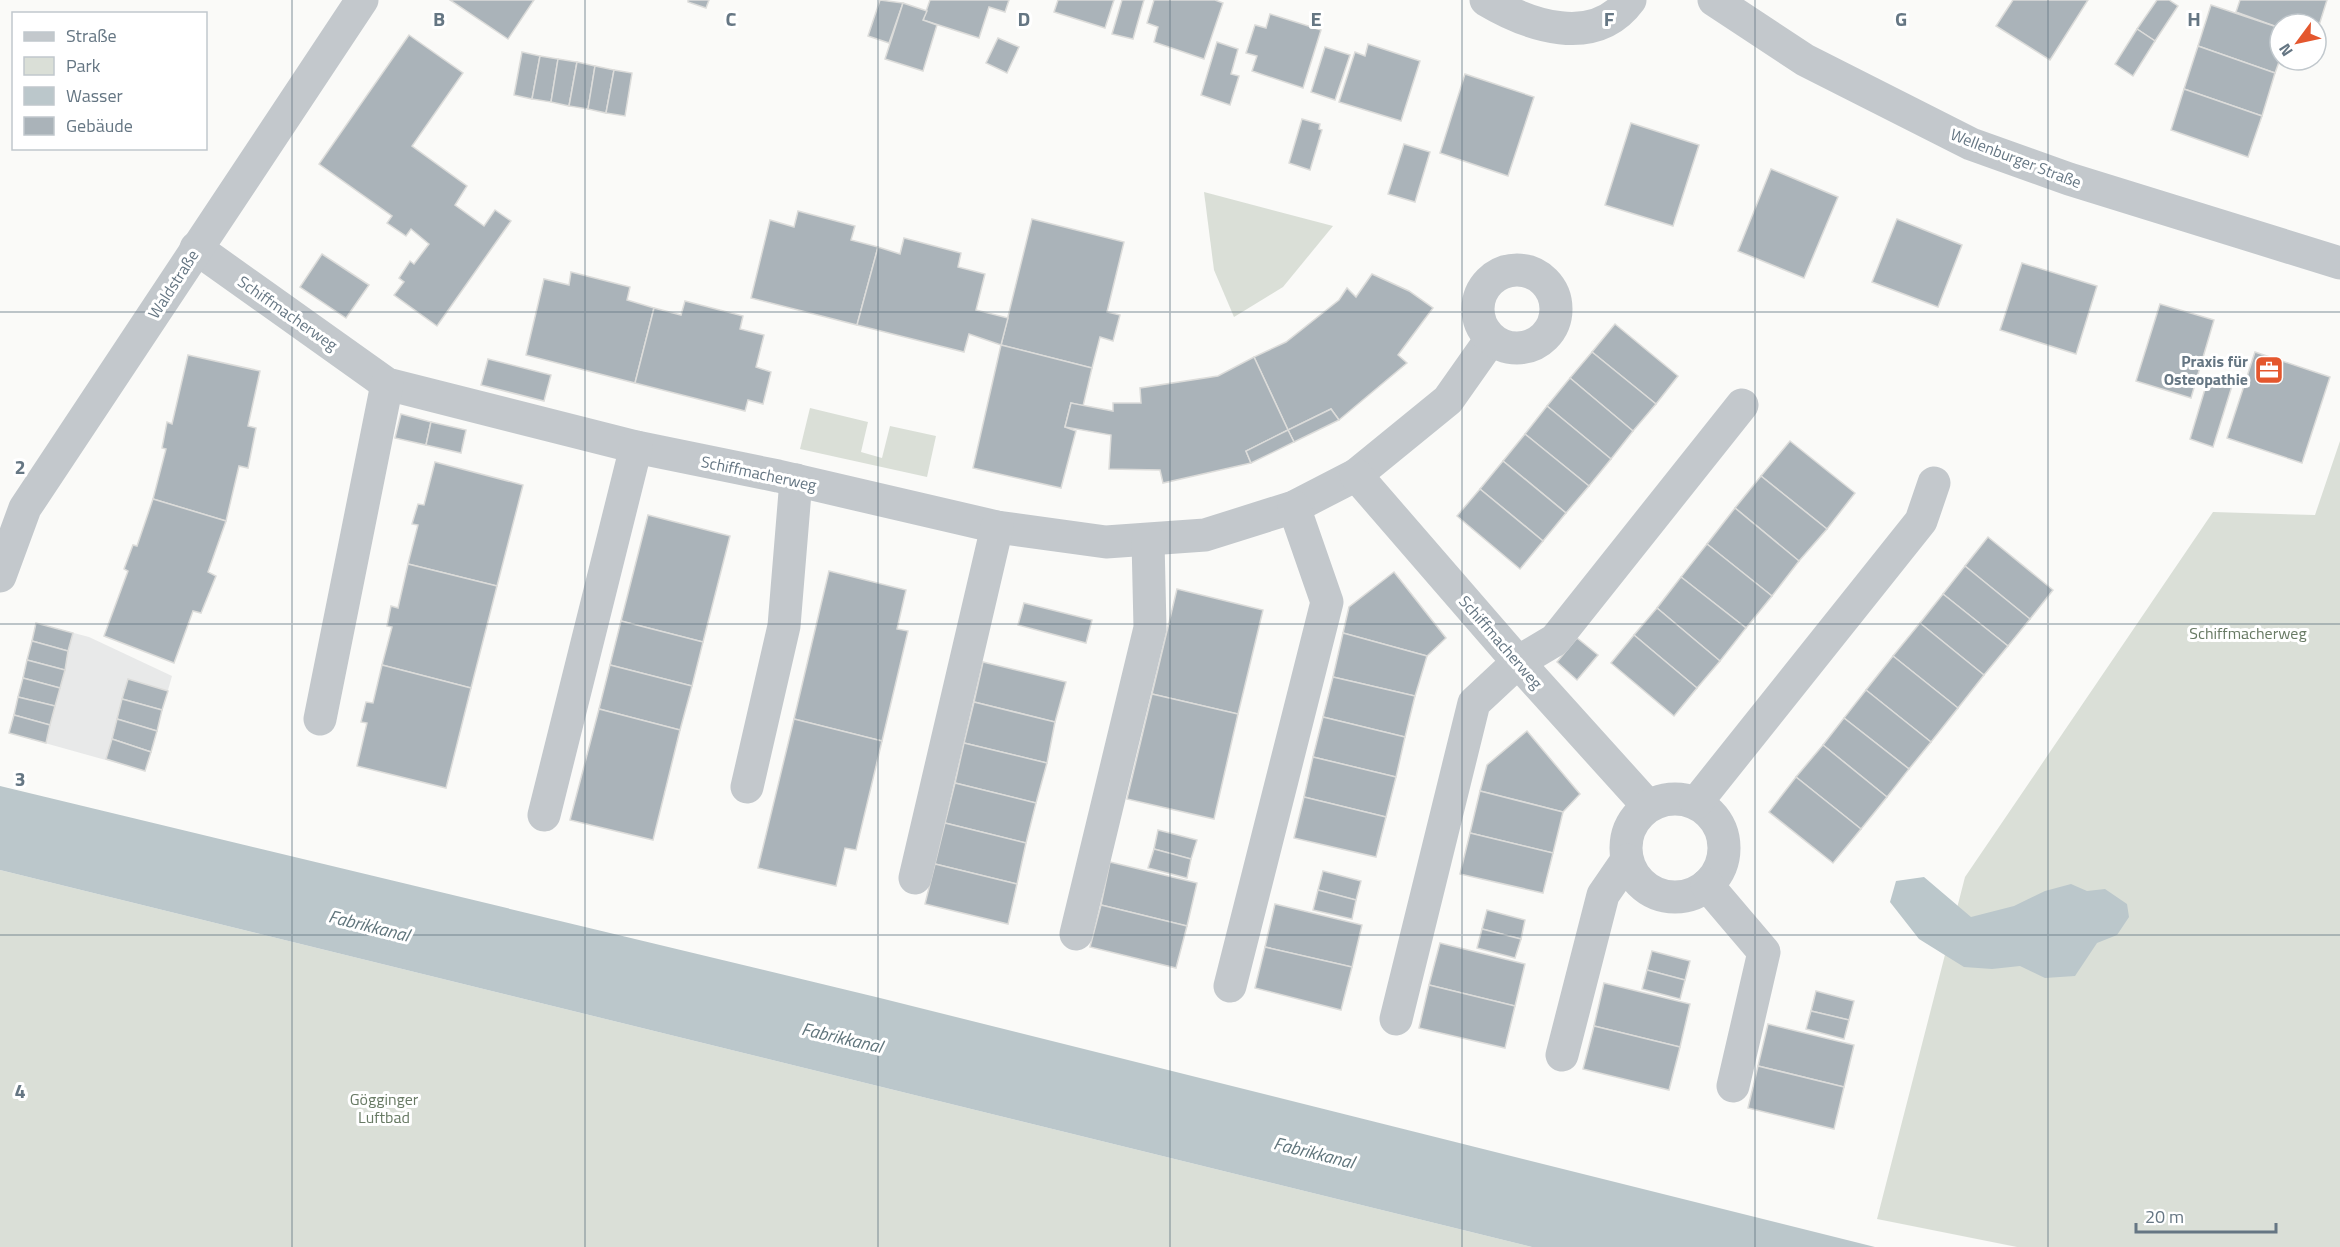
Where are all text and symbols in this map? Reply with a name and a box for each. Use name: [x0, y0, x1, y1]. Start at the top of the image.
text: B: [433, 3, 445, 34]
text: C: [726, 3, 737, 34]
text: D: [1018, 3, 1030, 34]
text: E: [1310, 3, 1322, 34]
text: F: [1604, 3, 1615, 34]
text: G: [1895, 3, 1907, 34]
text: H: [2187, 3, 2201, 34]
legend: [12, 12, 207, 150]
north arrow: [2268, 12, 2328, 72]
text: Straße: [66, 22, 117, 49]
text: N: [2272, 39, 2299, 61]
text: Park: [66, 52, 101, 79]
text: Wasser: [66, 82, 123, 109]
text: Gebäude: [66, 112, 133, 139]
street label: Wellenburger Straße: [1947, 122, 2085, 194]
street label: Waldstraße: [142, 245, 204, 323]
street label: Schiffmacherweg: [233, 270, 343, 356]
place label: Praxis für Osteopathie: [2164, 349, 2248, 391]
office icon: Praxis für Osteopathie: [2253, 354, 2285, 386]
street label: Schiffmacherweg: [699, 449, 819, 497]
text: 2: [14, 451, 26, 482]
street label: Schiffmacherweg: [1453, 590, 1549, 694]
park label: Schiffmacherweg: [2189, 621, 2307, 645]
text: 3: [14, 763, 26, 794]
water label: Fabrikkanal: [326, 902, 414, 949]
water label: Fabrikkanal: [799, 1015, 887, 1060]
text: 4: [14, 1075, 26, 1106]
park label: Gögginger Luftbad: [350, 1087, 419, 1129]
water label: Fabrikkanal: [1271, 1129, 1359, 1176]
scale bar: [2136, 1196, 2276, 1234]
text: 20 m: [2145, 1203, 2184, 1230]

